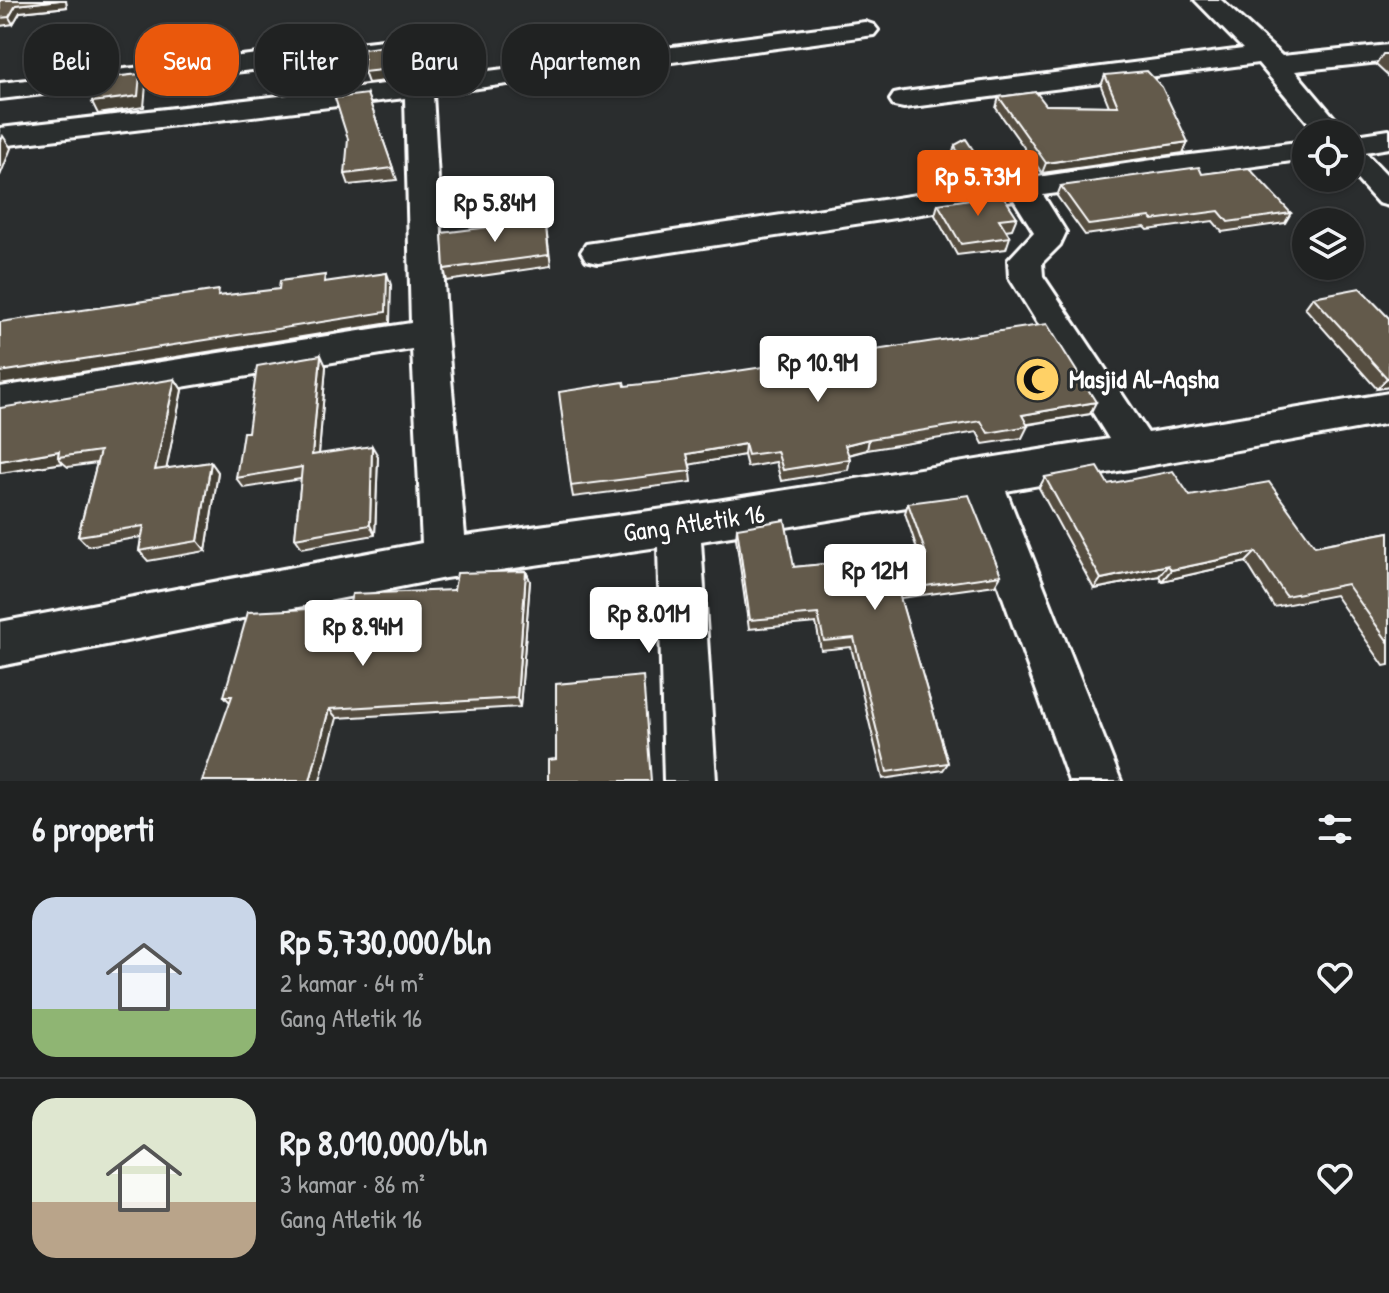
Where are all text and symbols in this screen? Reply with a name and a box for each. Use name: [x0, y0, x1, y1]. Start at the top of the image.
chip: Beli: [24, 24, 119, 96]
chip: Sewa: [135, 24, 239, 96]
chip: Filter: [255, 24, 367, 96]
chip: Baru: [383, 24, 486, 96]
chip: Apartemen: [502, 24, 669, 96]
map controls: [1292, 120, 1364, 280]
button: locate: [1292, 120, 1364, 192]
pin: Rp 5.73M: [895, 150, 1061, 218]
text: Rp 5.73M: [935, 158, 1021, 193]
pin: Rp 5.84M: [412, 176, 578, 244]
text: Rp 5.84M: [454, 184, 536, 219]
button: layers: [1292, 208, 1364, 280]
pin: Rp 10.9M: [735, 336, 901, 404]
text: Rp 10.9M: [778, 344, 858, 379]
mosque icon: Masjid Al-Aqsha: [1014, 355, 1062, 403]
place label: Masjid Al-Aqsha: [1069, 361, 1219, 397]
street label: Gang Atletik 16: [621, 495, 767, 550]
pin: Rp 12M: [810, 544, 940, 612]
text: Rp 12M: [842, 552, 908, 587]
pin: Rp 8.01M: [566, 587, 732, 655]
text: Rp 8.01M: [608, 595, 690, 630]
pin: Rp 8.94M: [280, 600, 446, 668]
text: Rp 8.94M: [323, 608, 403, 643]
text: 6 properti: [32, 806, 155, 852]
icon: filters: [1313, 807, 1357, 851]
text: Rp 5,730,000/bln: [280, 919, 492, 965]
icon: home: [96, 929, 192, 1025]
icon: heart: [1313, 955, 1357, 999]
text: 2 kamar · 64 m²: [280, 965, 424, 1000]
text: Gang Atletik 16: [280, 1000, 422, 1035]
text: Rp 8,010,000/bln: [280, 1120, 488, 1166]
icon: home: [96, 1130, 192, 1226]
icon: heart: [1313, 1156, 1357, 1200]
text: 3 kamar · 86 m²: [280, 1166, 425, 1201]
text: Gang Atletik 16: [280, 1201, 422, 1236]

